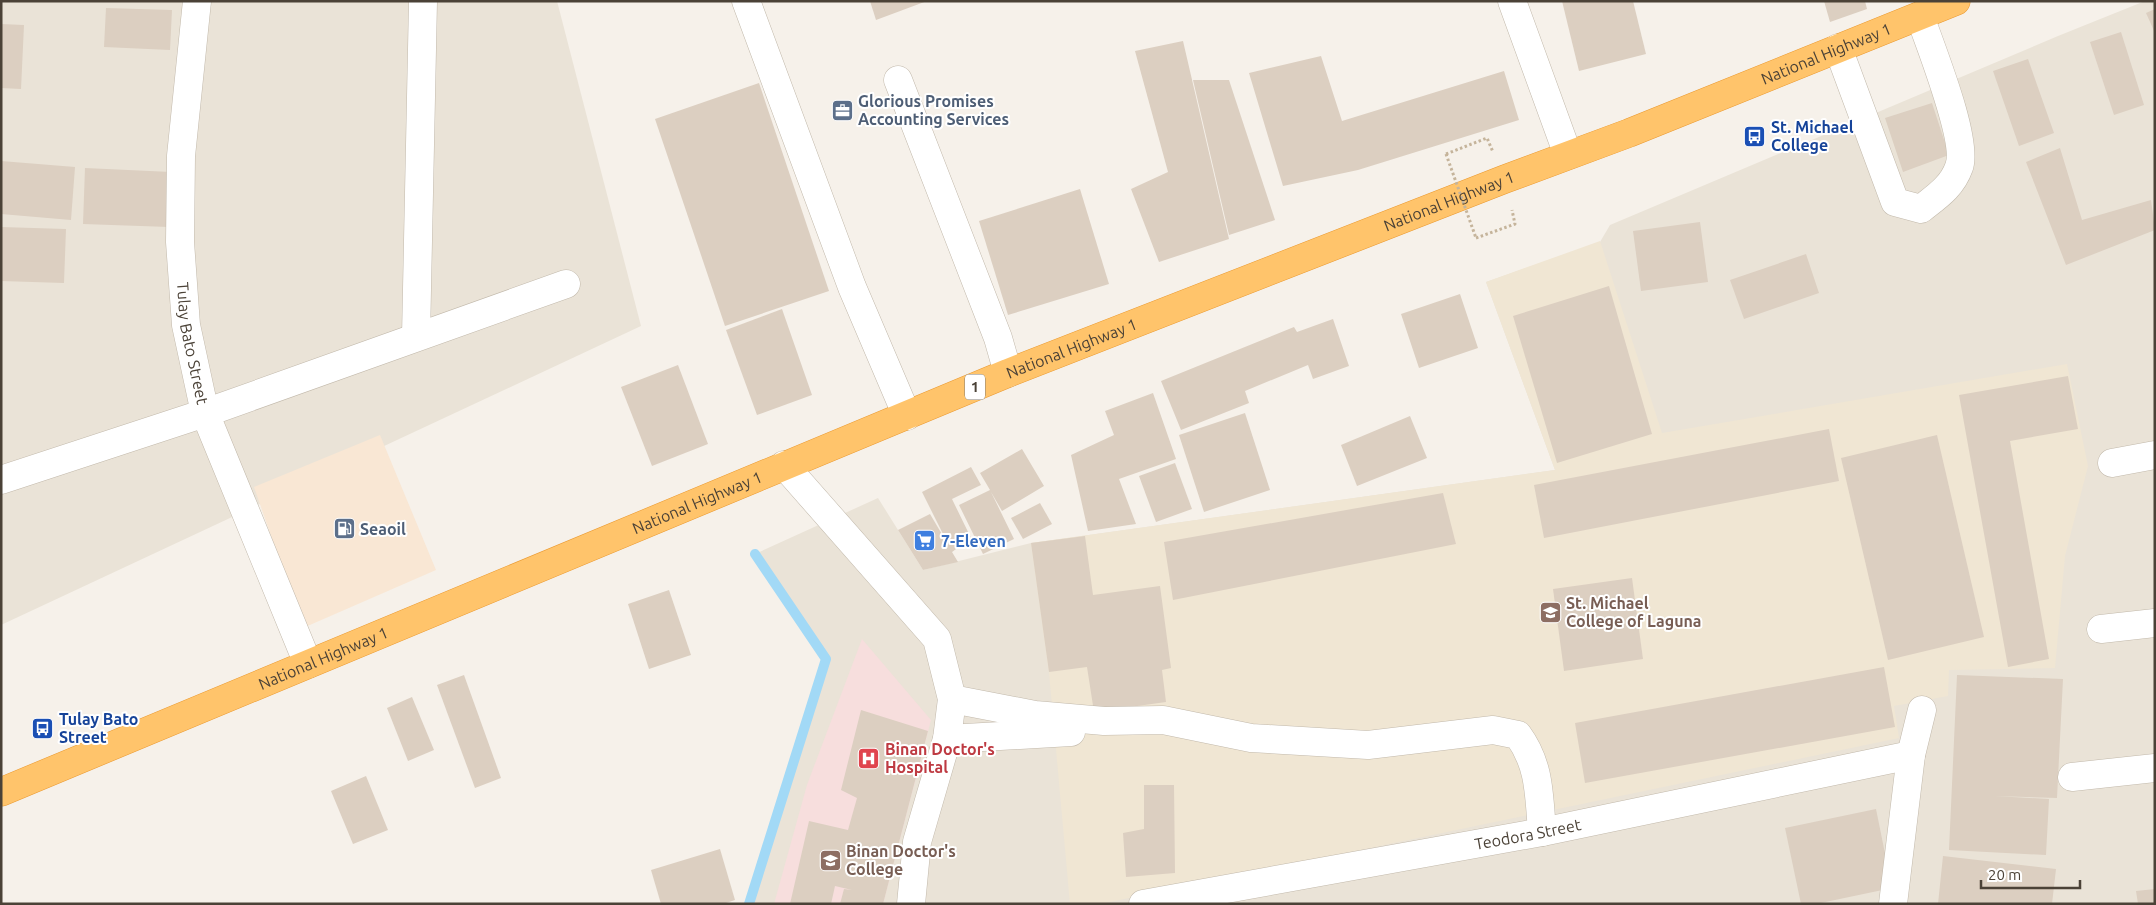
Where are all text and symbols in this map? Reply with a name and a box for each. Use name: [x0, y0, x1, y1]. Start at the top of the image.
street label: National Highway 1: [1758, 19, 1894, 88]
place label: Glorious Promises Accounting Services: [858, 92, 1009, 128]
office icon: Glorious Promises Accounting Services: [830, 98, 854, 122]
place label: St. Michael College: [1771, 118, 1854, 154]
bus stop icon: St. Michael College: [1743, 124, 1767, 148]
street label: National Highway 1: [1381, 167, 1517, 235]
street label: Tulay Bato Street: [174, 281, 212, 407]
street label: National Highway 1: [1004, 315, 1140, 382]
road number: 1: [965, 374, 985, 400]
street label: National Highway 1: [630, 467, 765, 537]
fuel station icon: Seaoil: [332, 517, 356, 541]
place label: Seaoil: [360, 520, 406, 538]
supermarket icon: 7-Eleven: [913, 529, 937, 553]
place label: 7-Eleven: [941, 532, 1006, 550]
place label: St. Michael College of Laguna: [1566, 594, 1702, 630]
school or university icon: St. Michael College of Laguna: [1538, 600, 1562, 624]
street label: National Highway 1: [256, 623, 391, 693]
place label: Tulay Bato Street: [59, 710, 138, 746]
bus stop icon: Tulay Bato Street: [31, 716, 55, 740]
place label: Binan Doctor's Hospital: [885, 740, 995, 776]
hospital icon: Binan Doctor's Hospital: [857, 746, 881, 770]
street label: Teodora Street: [1473, 815, 1583, 853]
place label: Binan Doctor's College: [846, 842, 956, 878]
school or university icon: Binan Doctor's College: [818, 848, 842, 872]
scale bar: [1981, 858, 2080, 890]
text: 20 m: [1988, 866, 2021, 883]

